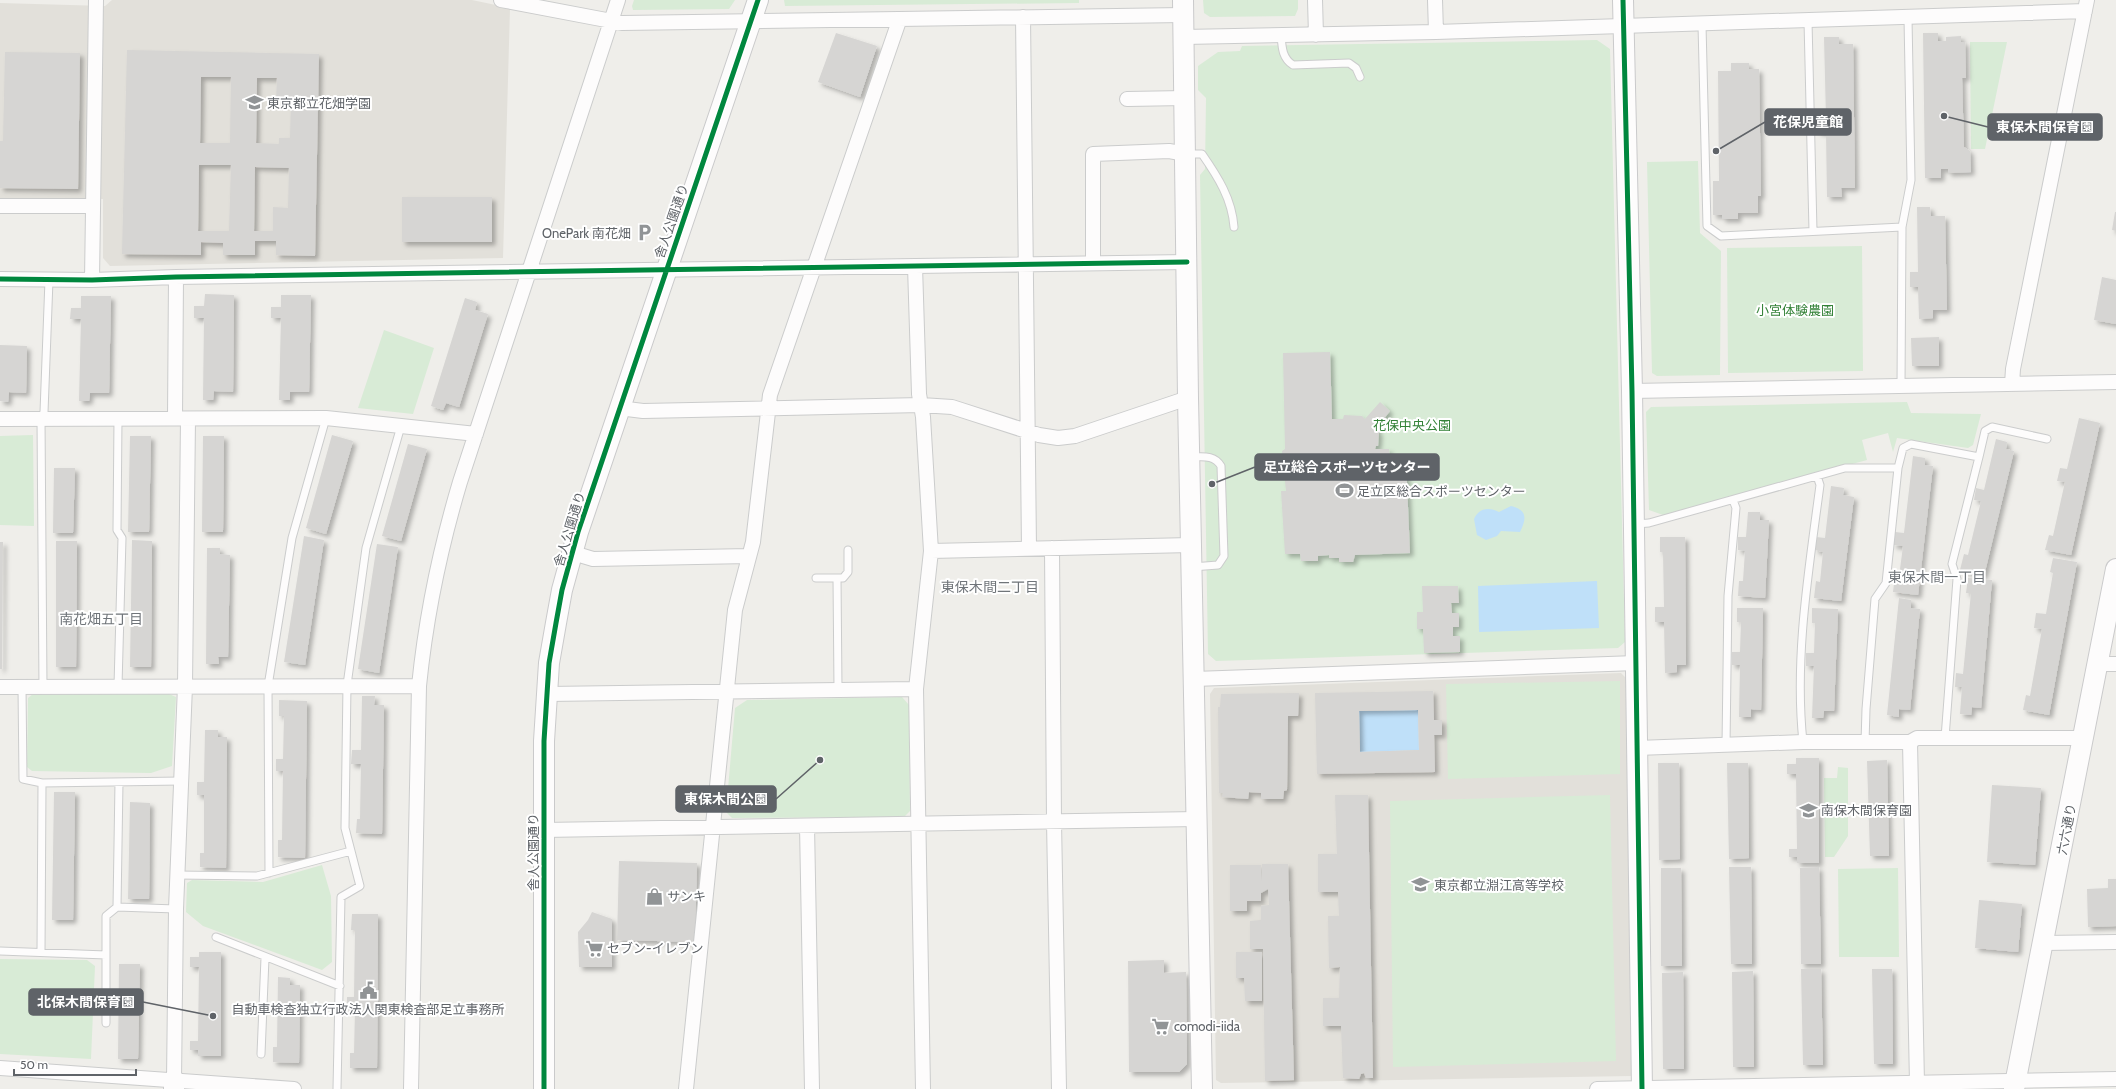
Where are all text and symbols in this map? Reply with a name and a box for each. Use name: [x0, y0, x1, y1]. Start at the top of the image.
school or university icon: 東京都立花畑学園: [244, 93, 264, 113]
place label: 東京都立花畑学園: [267, 95, 371, 111]
callout: 花保児童館: [1765, 109, 1851, 135]
text: 花保児童館: [1773, 113, 1843, 131]
callout: 東保木間保育園: [1988, 114, 2102, 140]
text: 東保木間保育園: [1996, 118, 2094, 136]
street label: 舎人公園通り: [651, 182, 691, 260]
parking icon: OnePark 南花畑: [634, 223, 654, 243]
place label: OnePark 南花畑: [542, 225, 631, 241]
park label: 小宮体験農園: [1756, 302, 1834, 318]
park label: 花保中央公園: [1373, 417, 1451, 433]
callout: 足立総合スポーツセンター: [1255, 454, 1439, 480]
text: 足立総合スポーツセンター: [1263, 458, 1431, 476]
sports icon: 足立区総合スポーツセンター: [1334, 481, 1354, 501]
place label: 足立区総合スポーツセンター: [1357, 483, 1526, 499]
street label: 舎人公園通り: [550, 489, 588, 569]
district label: 東保木間一丁目: [1888, 568, 1986, 586]
district label: 東保木間二丁目: [941, 578, 1039, 596]
district label: 南花畑五丁目: [59, 610, 143, 628]
callout: 東保木間公園: [676, 786, 776, 812]
text: 東保木間公園: [684, 790, 768, 808]
school or university icon: 南保木間保育園: [1798, 800, 1818, 820]
place label: 南保木間保育園: [1821, 802, 1912, 818]
street label: 六六通り: [2053, 802, 2079, 856]
street label: 舎人公園通り: [525, 813, 541, 891]
school or university icon: 東京都立淵江高等学校: [1411, 875, 1431, 895]
place label: 東京都立淵江高等学校: [1434, 877, 1564, 893]
shop icon: サンキ: [644, 886, 664, 906]
place label: サンキ: [667, 888, 706, 904]
supermarket icon: セブン-イレブン: [584, 938, 604, 958]
place label: セブン-イレブン: [607, 940, 704, 956]
public building icon: 自動車検査独立行政法人関東検査部足立事務所: [358, 980, 378, 1000]
callout: 北保木間保育園: [29, 989, 143, 1015]
text: 北保木間保育園: [37, 993, 135, 1011]
place label: 自動車検査独立行政法人関東検査部足立事務所: [231, 1001, 505, 1017]
supermarket icon: comodi-iida: [1151, 1016, 1171, 1036]
place label: comodi-iida: [1174, 1018, 1241, 1034]
scale bar: [14, 1051, 136, 1077]
text: 50 m: [20, 1057, 48, 1072]

